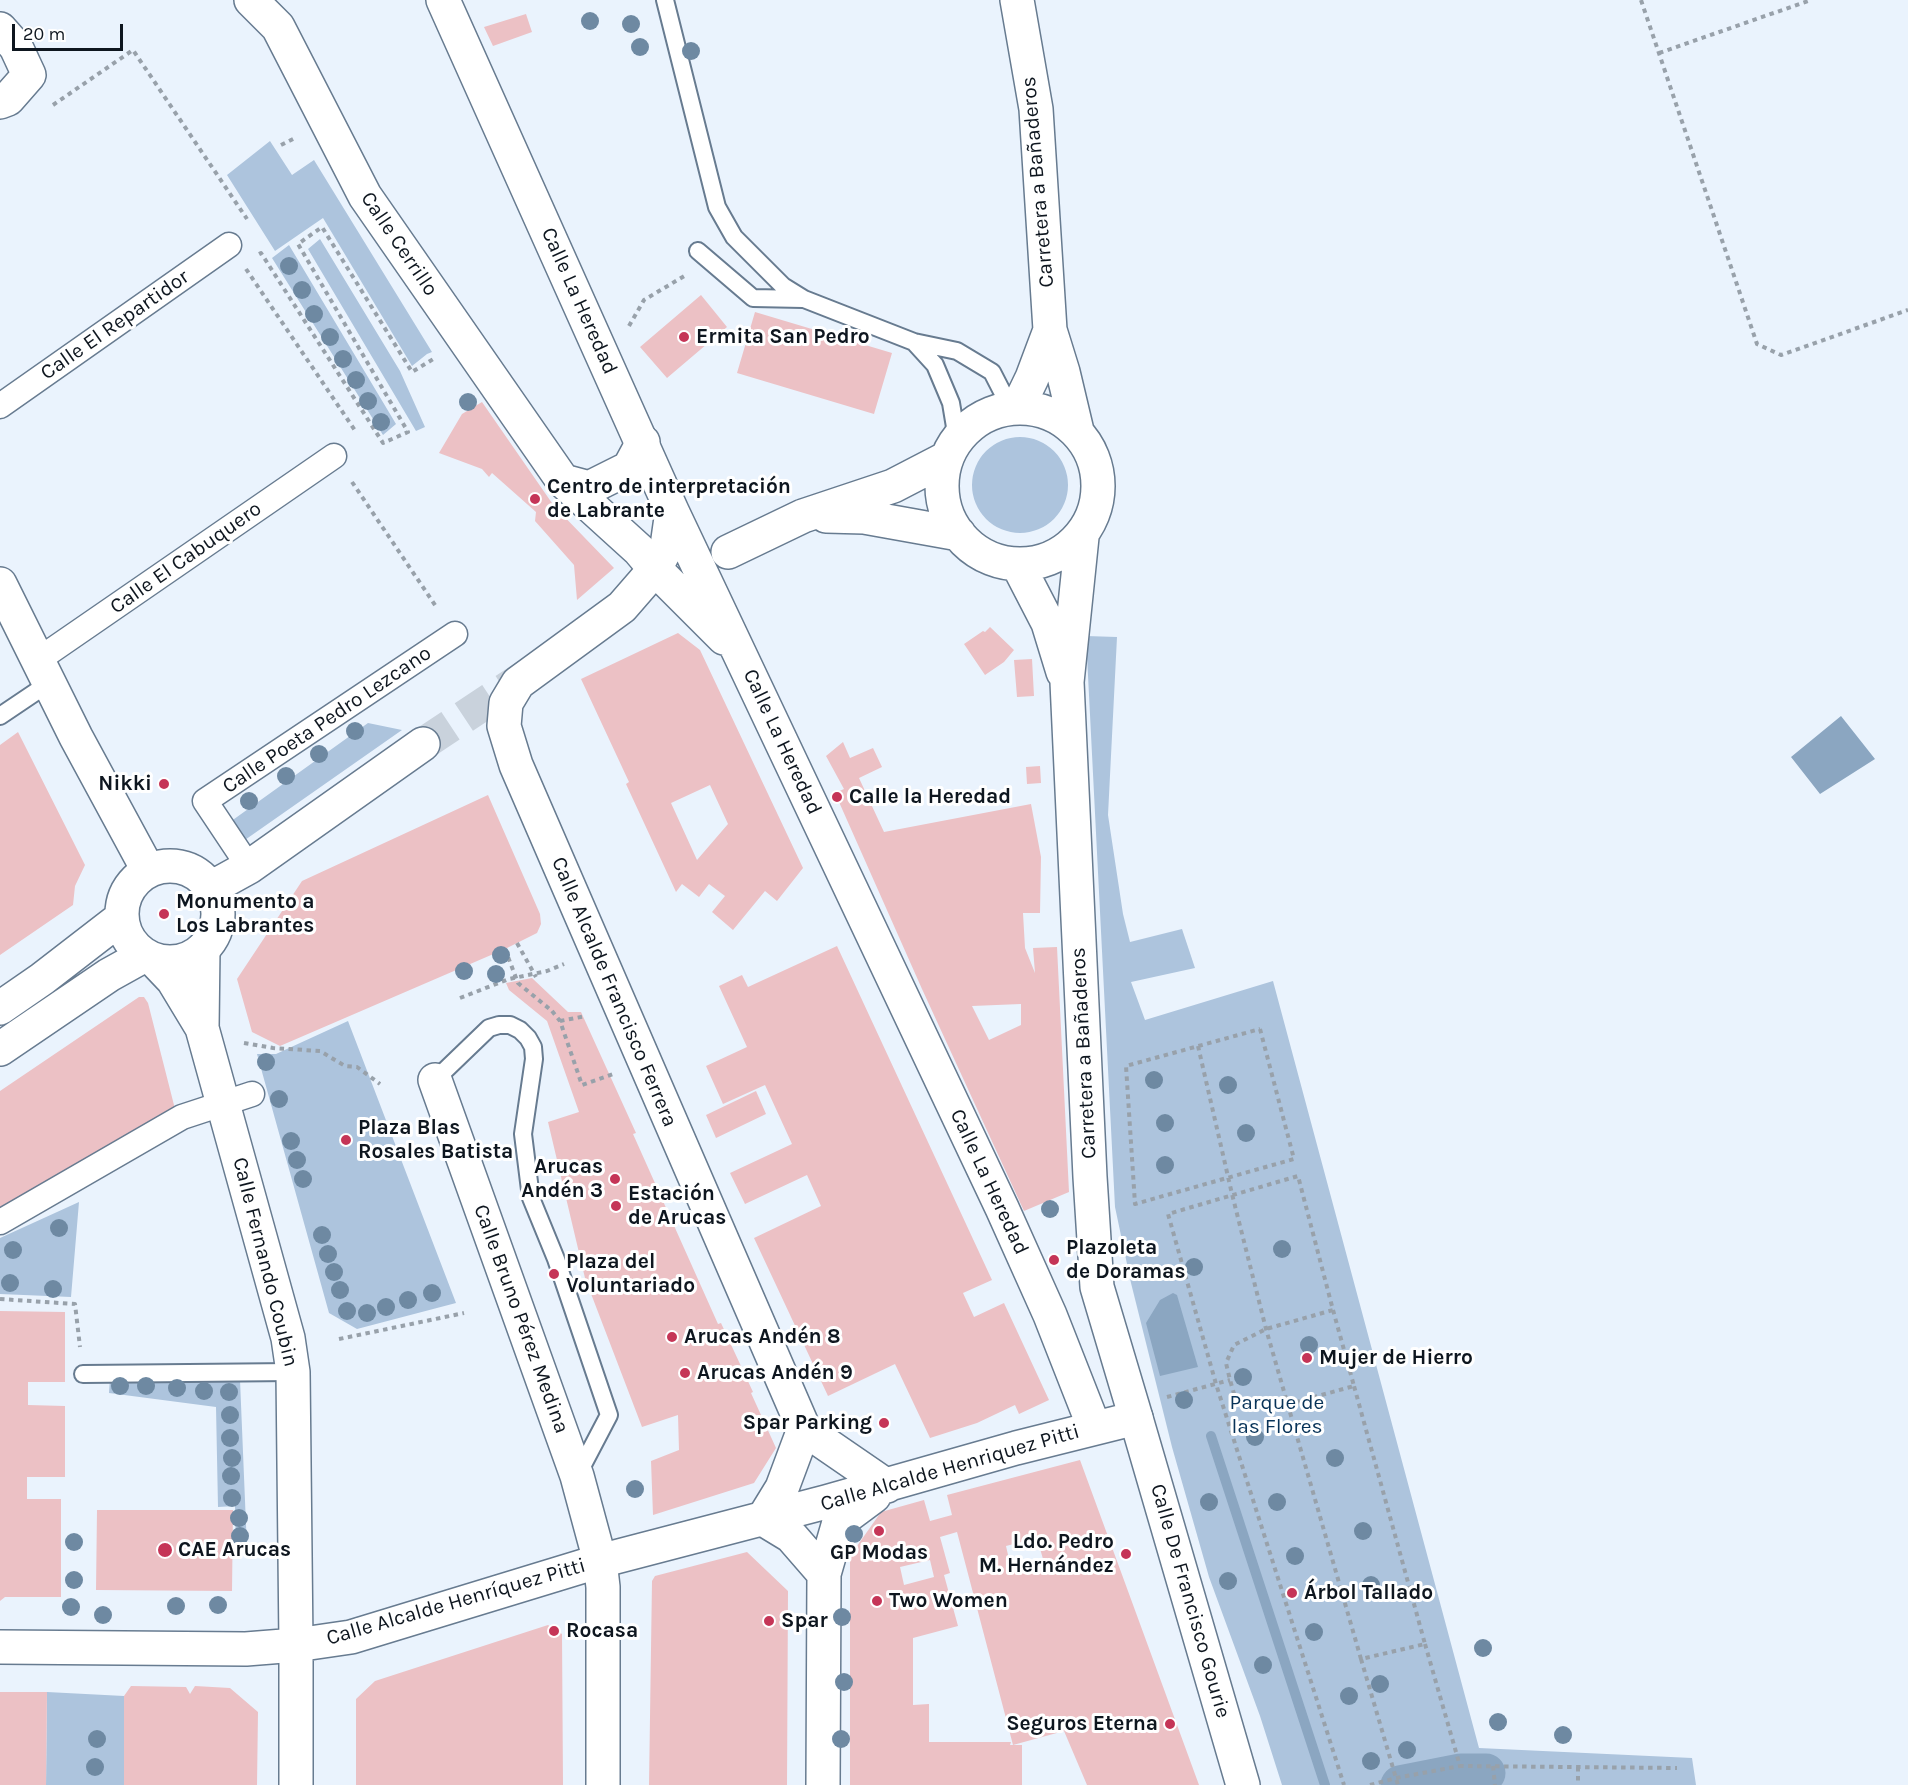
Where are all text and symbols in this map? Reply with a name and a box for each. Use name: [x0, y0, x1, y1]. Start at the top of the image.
scale bar: [15, 12, 126, 50]
text: 20 m: [23, 23, 65, 45]
street label: Carretera a Bañaderos: [1016, 75, 1060, 289]
street label: Calle Cerrillo: [355, 187, 443, 301]
street label: Calle La Heredad: [535, 224, 623, 378]
street label: Calle El Repartidor: [36, 264, 194, 386]
place label: Ermita San Pedro: [696, 324, 870, 350]
marker: Ermita San Pedro: [677, 330, 691, 344]
place label: Centro de interpretación de Labrante: [547, 474, 791, 524]
marker: Centro de interpretación de Labrante: [528, 492, 542, 506]
street label: Calle El Cabuquero: [105, 496, 267, 620]
street label: Calle Poeta Pedro Lezcano: [218, 641, 436, 799]
street label: Calle La Heredad: [737, 665, 827, 819]
place label: Nikki: [98, 771, 152, 797]
marker: Nikki: [157, 777, 171, 791]
place label: Calle la Heredad: [849, 784, 1011, 810]
marker: Calle la Heredad: [830, 790, 844, 804]
street label: Calle Alcalde Francisco Ferrera: [546, 853, 682, 1131]
place label: Monumento a Los Labrantes: [176, 889, 314, 939]
marker: Monumento a Los Labrantes: [157, 907, 171, 921]
street label: Carretera a Bañaderos: [1066, 947, 1102, 1159]
street label: Calle La Heredad: [944, 1105, 1034, 1259]
place label: Plaza Blas Rosales Batista: [358, 1115, 513, 1165]
marker: Plaza Blas Rosales Batista: [339, 1133, 353, 1147]
place label: Arucas Andén 3: [521, 1154, 603, 1204]
street label: Calle Fernando Coubin: [227, 1155, 303, 1369]
marker: Arucas Andén 3: [608, 1172, 622, 1186]
place label: Estación de Arucas: [628, 1181, 726, 1231]
marker: Estación de Arucas: [609, 1199, 623, 1213]
street label: Calle Bruno Pérez Medina: [468, 1201, 574, 1437]
place label: Plazoleta de Doramas: [1066, 1235, 1185, 1285]
place label: Plaza del Voluntariado: [566, 1249, 695, 1299]
marker: Plazoleta de Doramas: [1047, 1253, 1061, 1267]
marker: Plaza del Voluntariado: [547, 1267, 561, 1281]
place label: Arucas Andén 8: [684, 1324, 841, 1350]
marker: Arucas Andén 8: [665, 1330, 679, 1344]
place label: Mujer de Hierro: [1319, 1345, 1473, 1371]
marker: Mujer de Hierro: [1300, 1351, 1314, 1365]
place label: Arucas Andén 9: [697, 1360, 853, 1386]
marker: Arucas Andén 9: [678, 1366, 692, 1380]
park label: Parque de las Flores: [1230, 1390, 1324, 1440]
place label: Spar Parking: [743, 1410, 872, 1436]
marker: Spar Parking: [877, 1416, 891, 1430]
street label: Calle Alcalde Henriquez Pitti: [818, 1419, 1082, 1517]
street label: Calle De Francisco Gourie: [1145, 1481, 1235, 1721]
marker: GP Modas: [872, 1524, 886, 1538]
place label: Ldo. Pedro M. Hernández: [979, 1529, 1114, 1579]
place label: CAE Arucas: [178, 1537, 291, 1563]
place label: GP Modas: [830, 1540, 928, 1566]
marker: CAE Arucas: [156, 1541, 174, 1559]
marker: Ldo. Pedro M. Hernández: [1119, 1547, 1133, 1561]
street label: Calle Alcalde Henríquez Pitti: [324, 1553, 588, 1651]
place label: Árbol Tallado: [1304, 1580, 1433, 1606]
marker: Árbol Tallado: [1285, 1586, 1299, 1600]
place label: Two Women: [889, 1588, 1008, 1614]
marker: Two Women: [870, 1594, 884, 1608]
place label: Spar: [781, 1608, 828, 1634]
marker: Spar: [762, 1614, 776, 1628]
place label: Rocasa: [566, 1618, 638, 1644]
marker: Rocasa: [547, 1624, 561, 1638]
place label: Seguros Eterna: [1006, 1711, 1158, 1737]
marker: Seguros Eterna: [1163, 1717, 1177, 1731]

